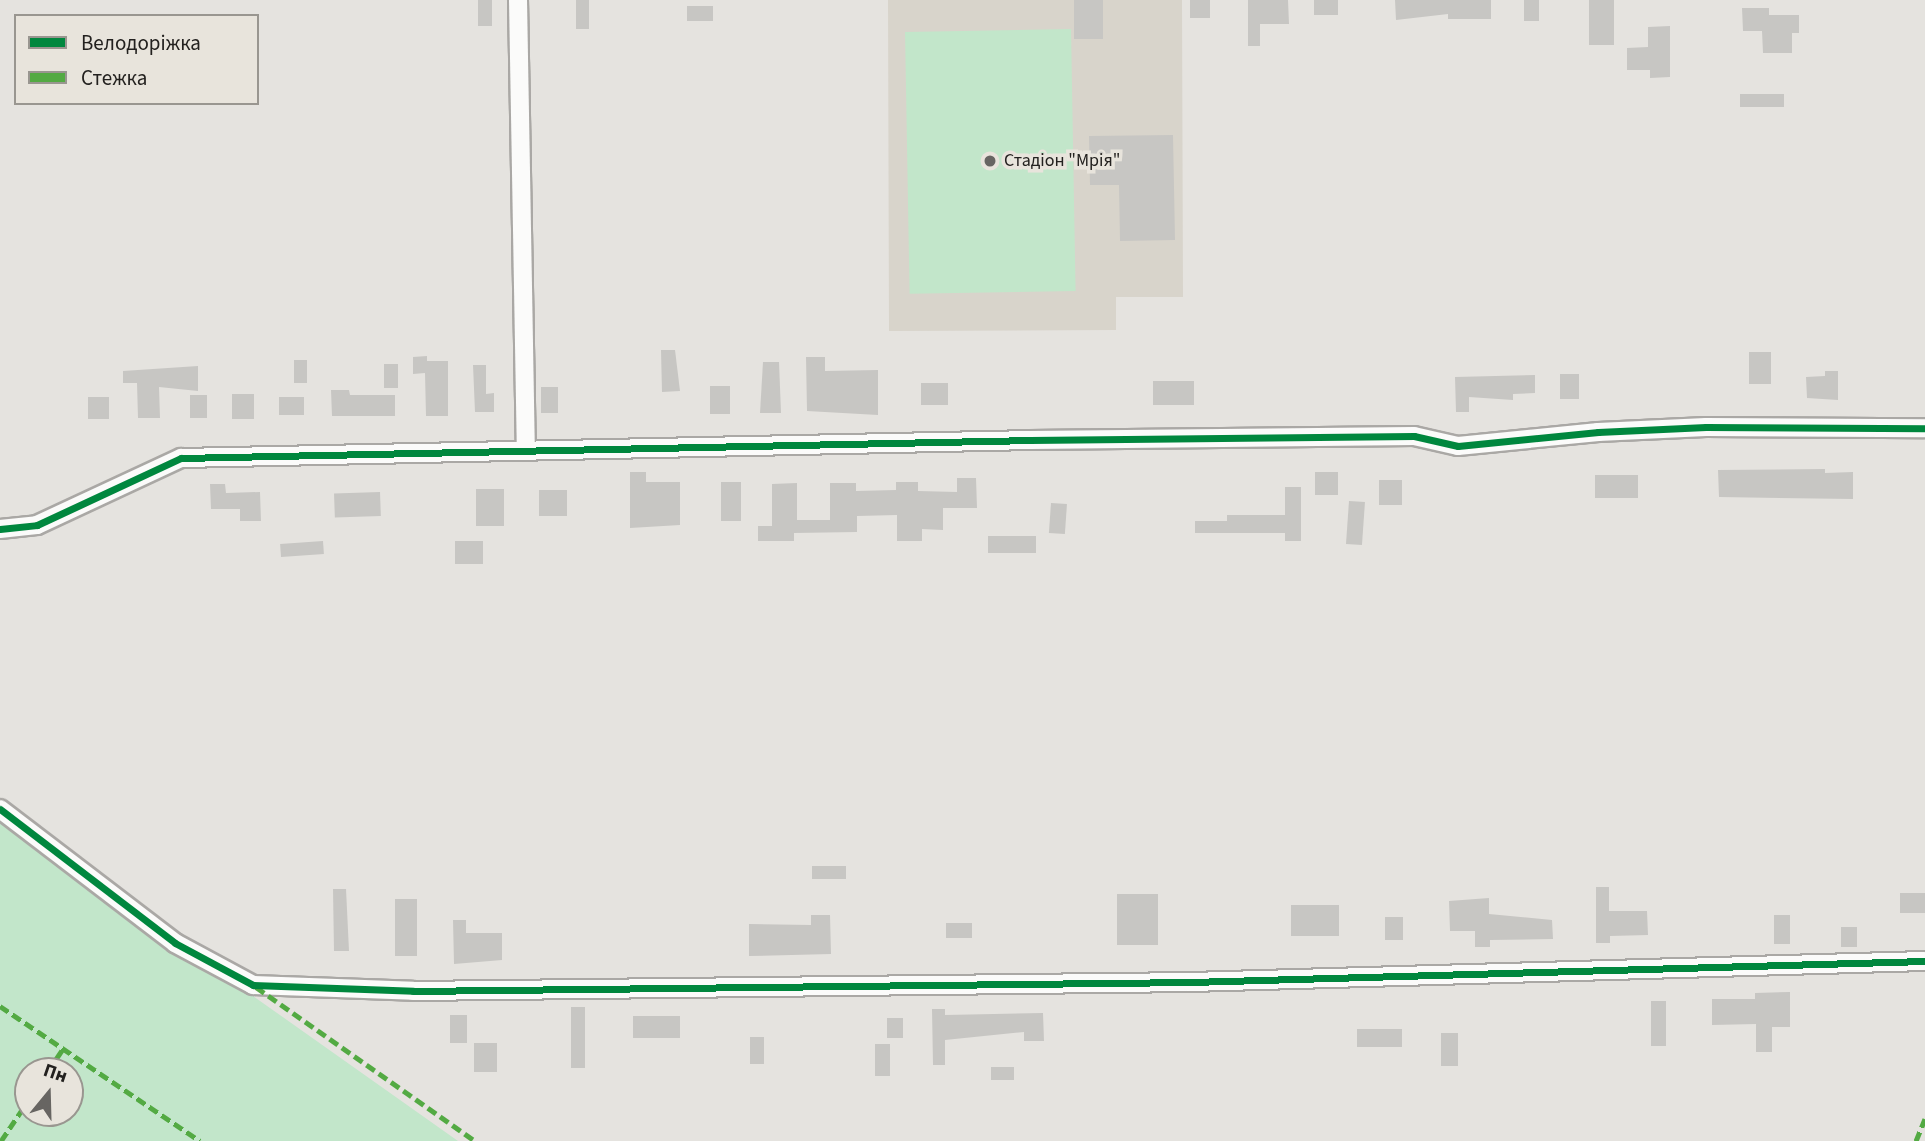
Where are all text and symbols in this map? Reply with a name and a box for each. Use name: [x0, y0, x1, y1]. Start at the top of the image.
legend: [14, 14, 259, 105]
text: Велодоріжка: [81, 28, 201, 58]
text: Стежка: [81, 63, 147, 93]
place label: Стадіон "Мрія": [1004, 150, 1120, 172]
marker: Стадіон "Мрія": [982, 153, 998, 169]
north arrow: [14, 1057, 84, 1127]
text: Пн: [40, 1057, 71, 1090]

